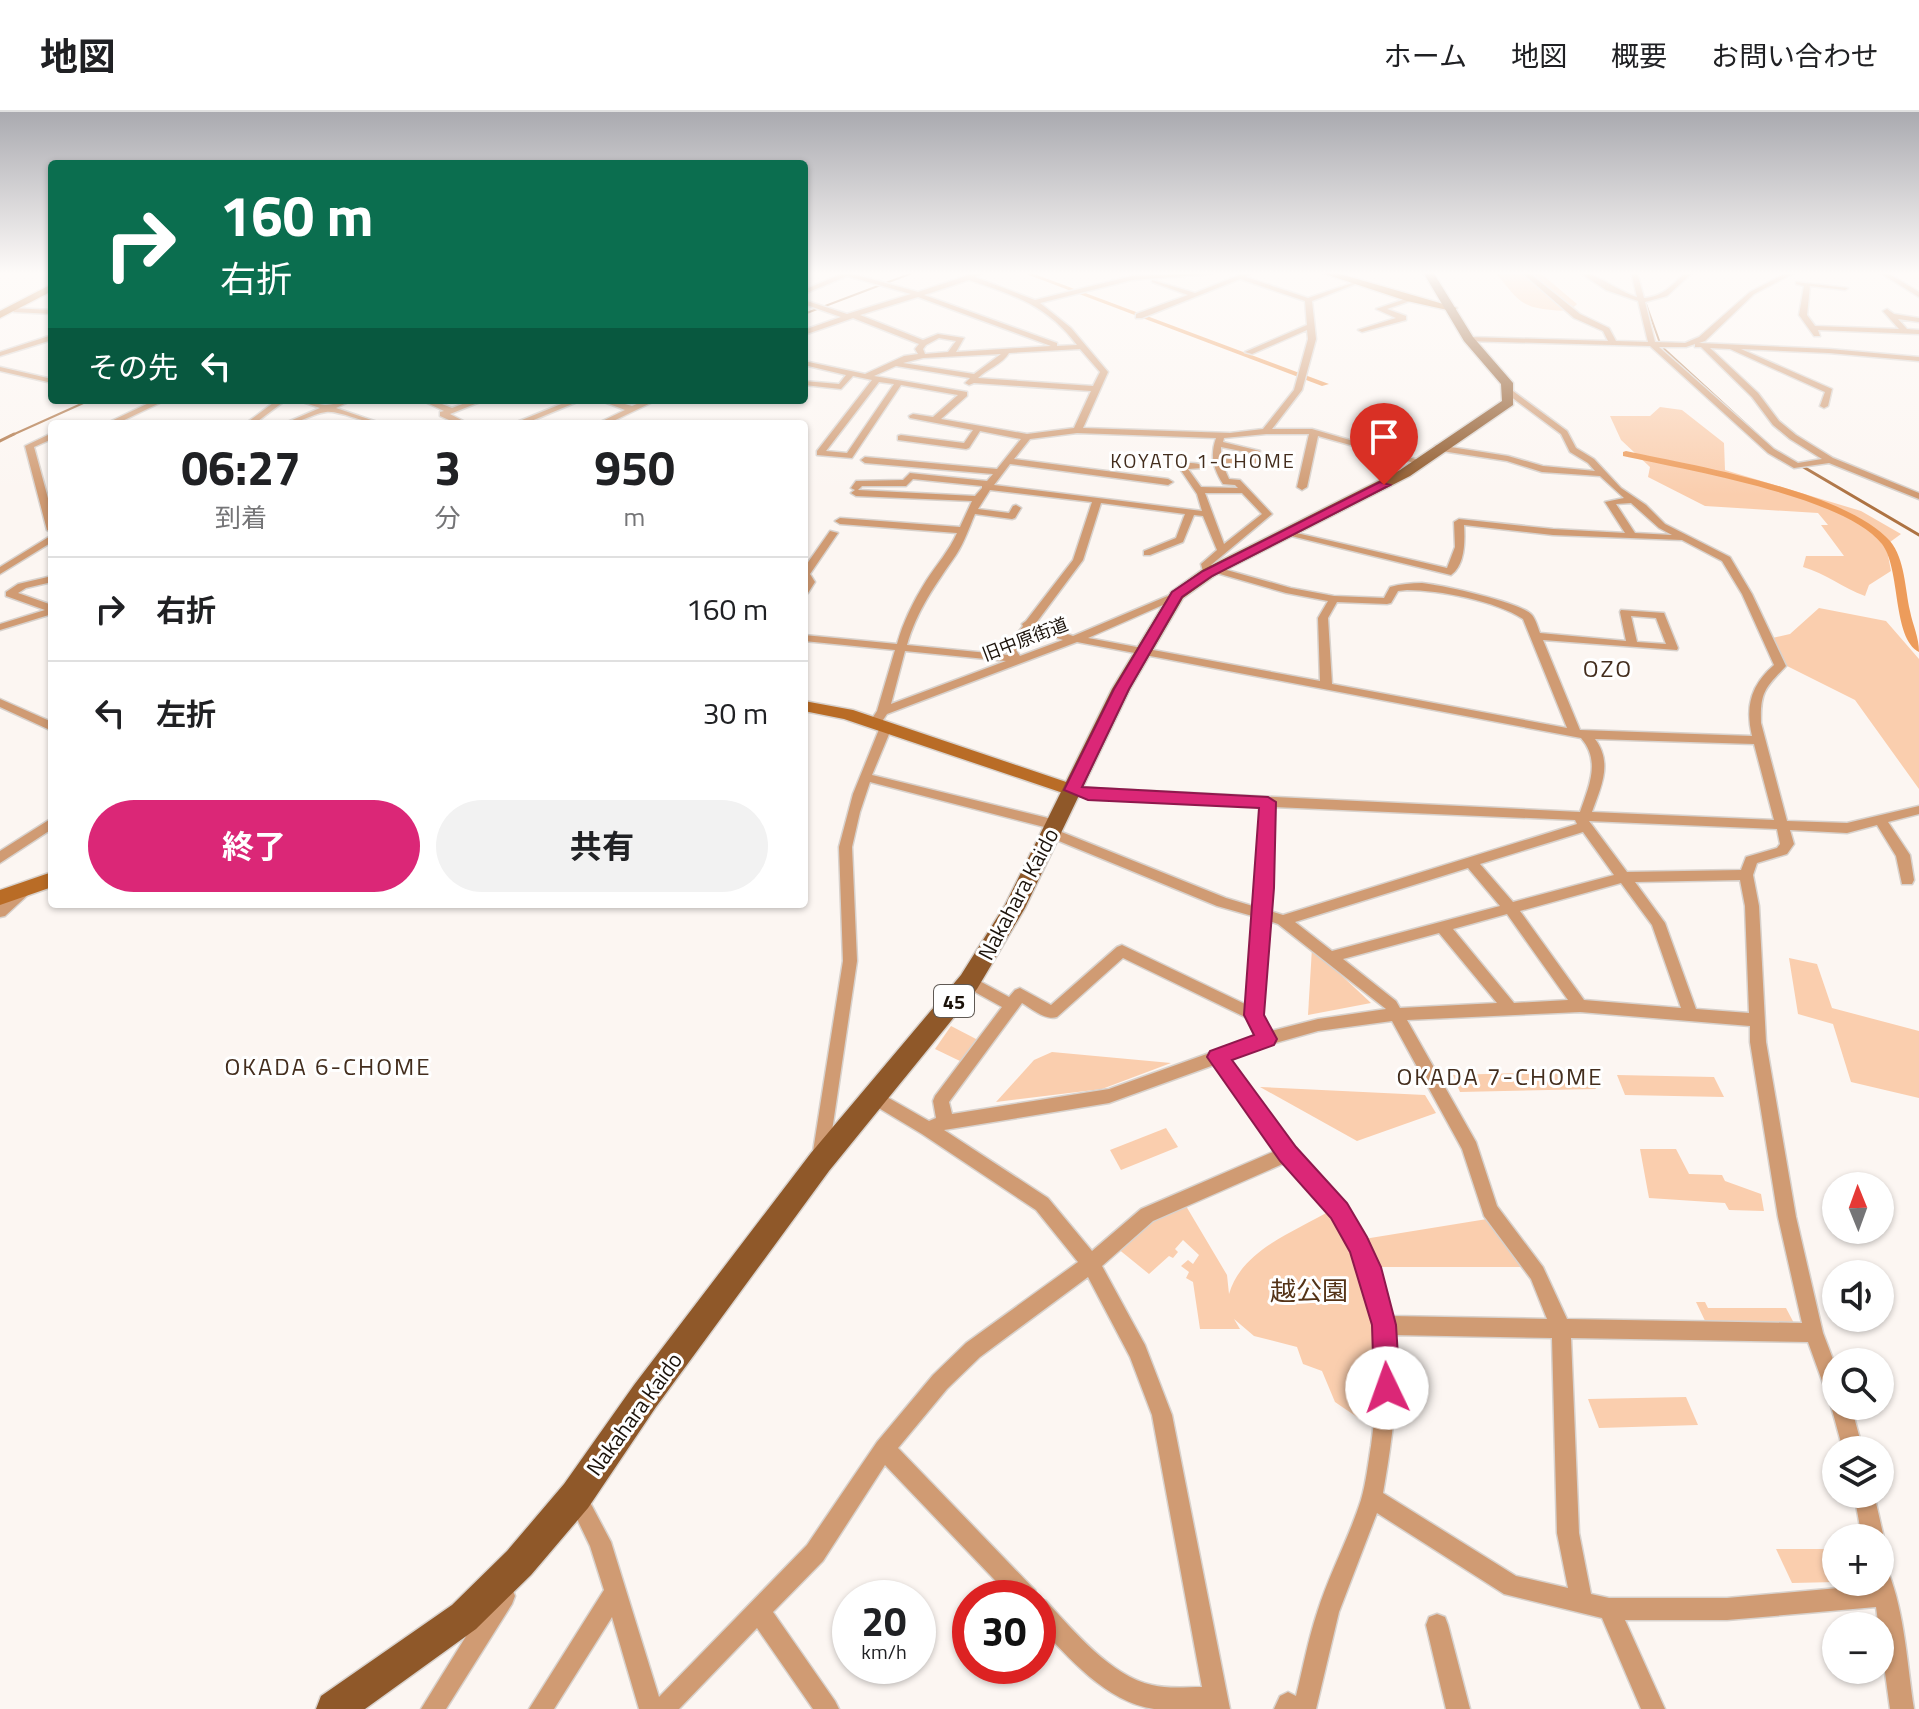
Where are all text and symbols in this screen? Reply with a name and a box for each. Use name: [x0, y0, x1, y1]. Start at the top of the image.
text: 地図: [40, 27, 116, 85]
text: ホーム: [1384, 34, 1467, 77]
text: 地図: [1511, 34, 1567, 77]
text: 概要: [1611, 34, 1667, 77]
text: お問い合わせ: [1711, 34, 1879, 77]
text: 160 m: [220, 173, 373, 258]
icon: right: [88, 192, 192, 296]
text: 右折: [220, 251, 292, 306]
text: その先: [88, 344, 178, 390]
icon: left: [194, 344, 238, 388]
pin: [1350, 403, 1418, 485]
icon: arrive: [1362, 415, 1406, 459]
text: 06:27: [181, 431, 301, 504]
text: 3: [434, 431, 461, 504]
text: 950: [594, 431, 675, 504]
district label: KOYATO 1-CHOME: [1110, 445, 1296, 476]
text: m: [624, 497, 645, 536]
text: 到着: [215, 498, 267, 537]
text: 分: [435, 498, 461, 537]
text: 160 m: [686, 586, 768, 632]
icon: right: [88, 587, 132, 631]
text: 右折: [156, 587, 216, 633]
street label: 旧中原街道: [978, 610, 1072, 668]
district label: OZO: [1583, 650, 1633, 686]
text: 30 m: [703, 690, 768, 736]
icon: left: [88, 691, 132, 735]
text: 左折: [156, 691, 216, 737]
button: 終了: [88, 800, 420, 892]
button: 共有: [436, 800, 768, 892]
street label: Nakahara Kaido: [969, 822, 1067, 966]
road number: 45: [934, 985, 974, 1017]
district label: OKADA 6-CHOME: [224, 1048, 432, 1084]
district label: OKADA 7-CHOME: [1396, 1058, 1604, 1094]
north arrow: [1822, 1172, 1894, 1244]
map controls: [1822, 1172, 1894, 1684]
button: sound: [1822, 1260, 1894, 1332]
park label: 越公園: [1270, 1271, 1348, 1310]
street label: Nakahara Kaido: [578, 1345, 690, 1483]
position arrow: [1345, 1346, 1429, 1430]
button: search: [1822, 1348, 1894, 1420]
button: layers: [1822, 1436, 1894, 1508]
button: +: [1822, 1524, 1894, 1596]
speed limit sign: 30: [952, 1580, 1056, 1684]
text: 20: [862, 1591, 906, 1652]
button: −: [1822, 1612, 1894, 1684]
text: km/h: [861, 1636, 907, 1667]

